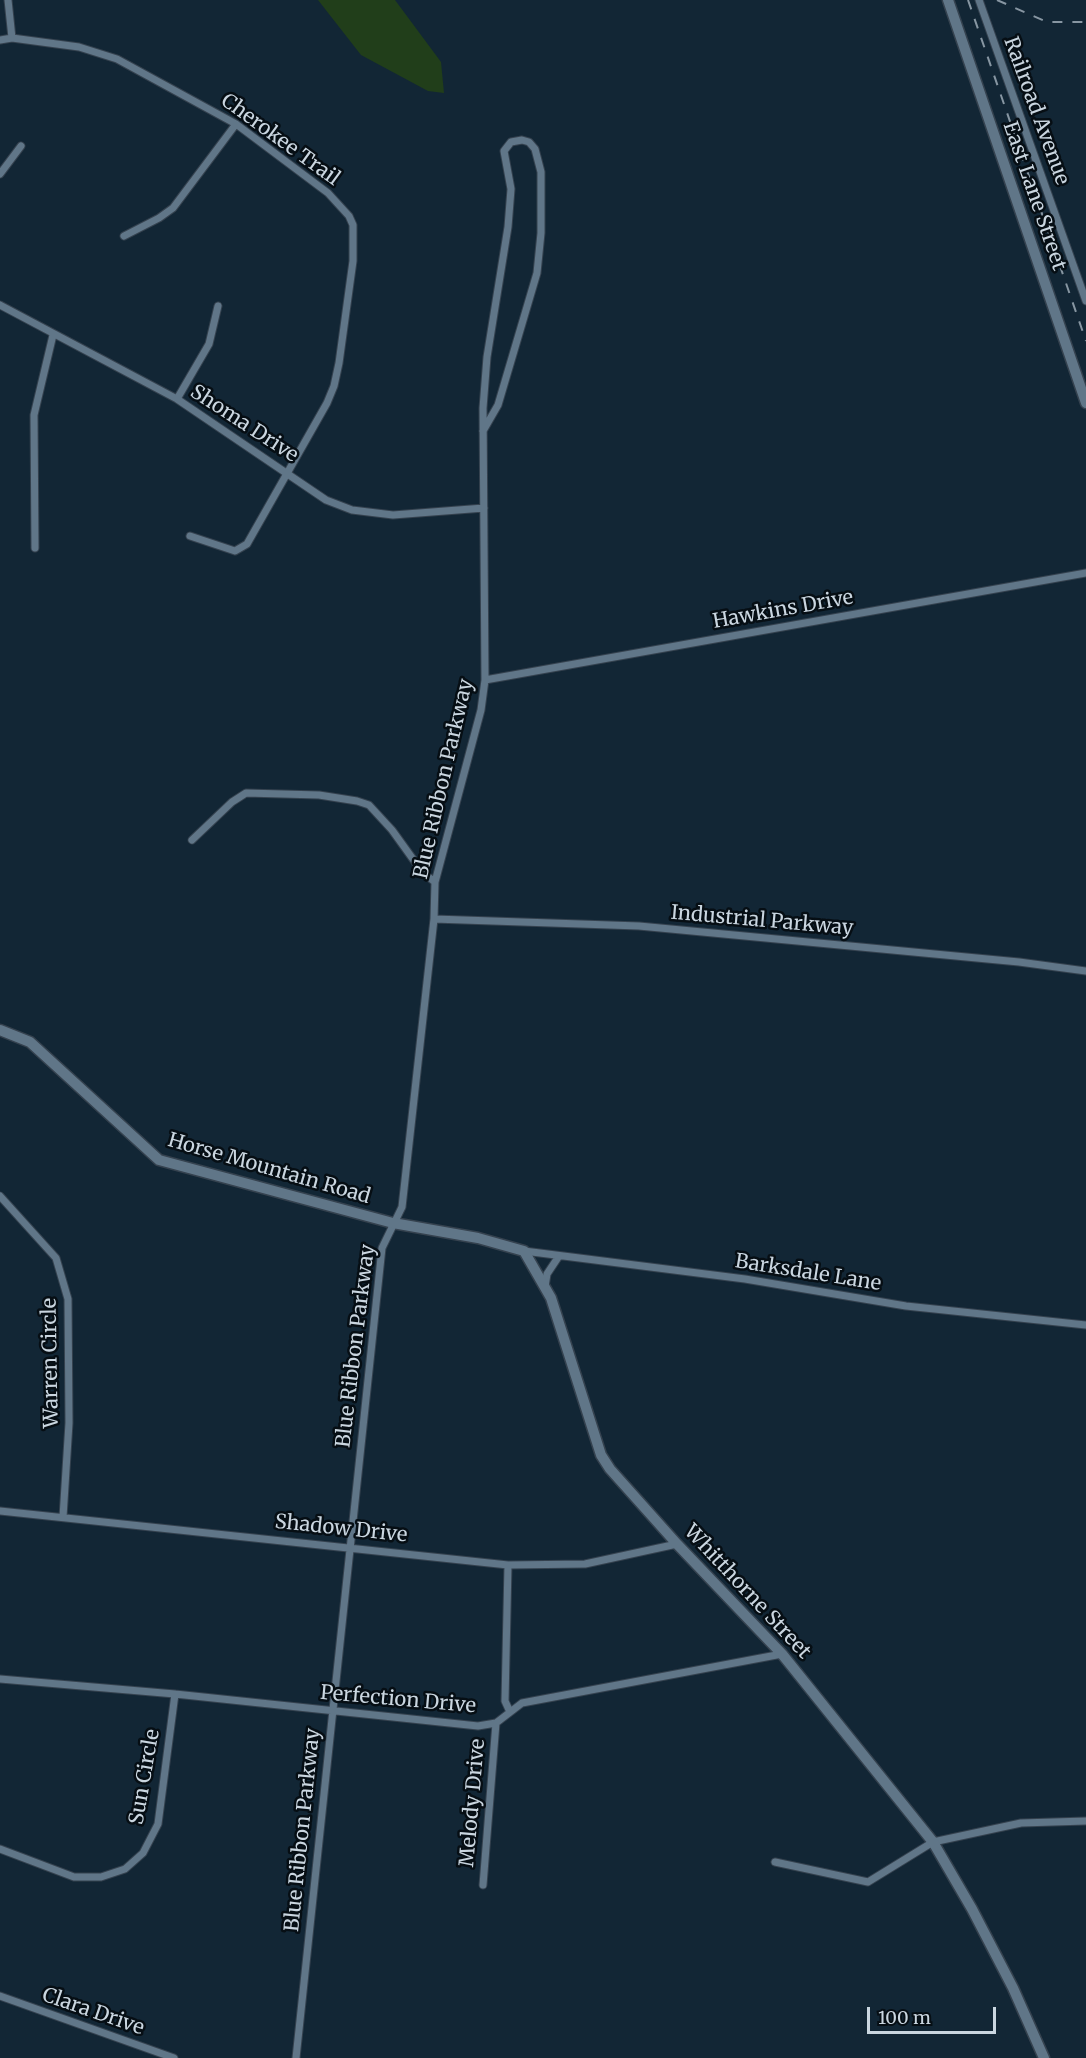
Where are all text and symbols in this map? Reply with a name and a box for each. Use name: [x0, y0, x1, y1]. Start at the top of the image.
street label: Railroad Avenue: [998, 34, 1074, 188]
street label: Cherokee Trail: [216, 89, 344, 191]
street label: East Lane Street: [997, 118, 1071, 274]
street label: Shoma Drive: [186, 380, 302, 468]
street label: Hawkins Drive: [711, 586, 855, 634]
street label: Blue Ribbon Parkway: [409, 677, 479, 881]
street label: Industrial Parkway: [670, 901, 854, 941]
street label: Horse Mountain Road: [165, 1129, 373, 1209]
street label: Blue Ribbon Parkway: [332, 1243, 380, 1449]
street label: Barksdale Lane: [733, 1250, 883, 1296]
street label: Warren Circle: [38, 1298, 64, 1428]
street label: Shadow Drive: [274, 1510, 408, 1548]
street label: Whitthorne Street: [679, 1520, 815, 1664]
street label: Perfection Drive: [319, 1681, 477, 1719]
street label: Sun Circle: [125, 1727, 165, 1827]
street label: Blue Ribbon Parkway: [280, 1727, 326, 1933]
street label: Melody Drive: [455, 1738, 491, 1868]
street label: Clara Drive: [39, 1983, 147, 2041]
scale bar: [870, 1995, 999, 2033]
text: 100 m: [878, 2006, 931, 2029]

